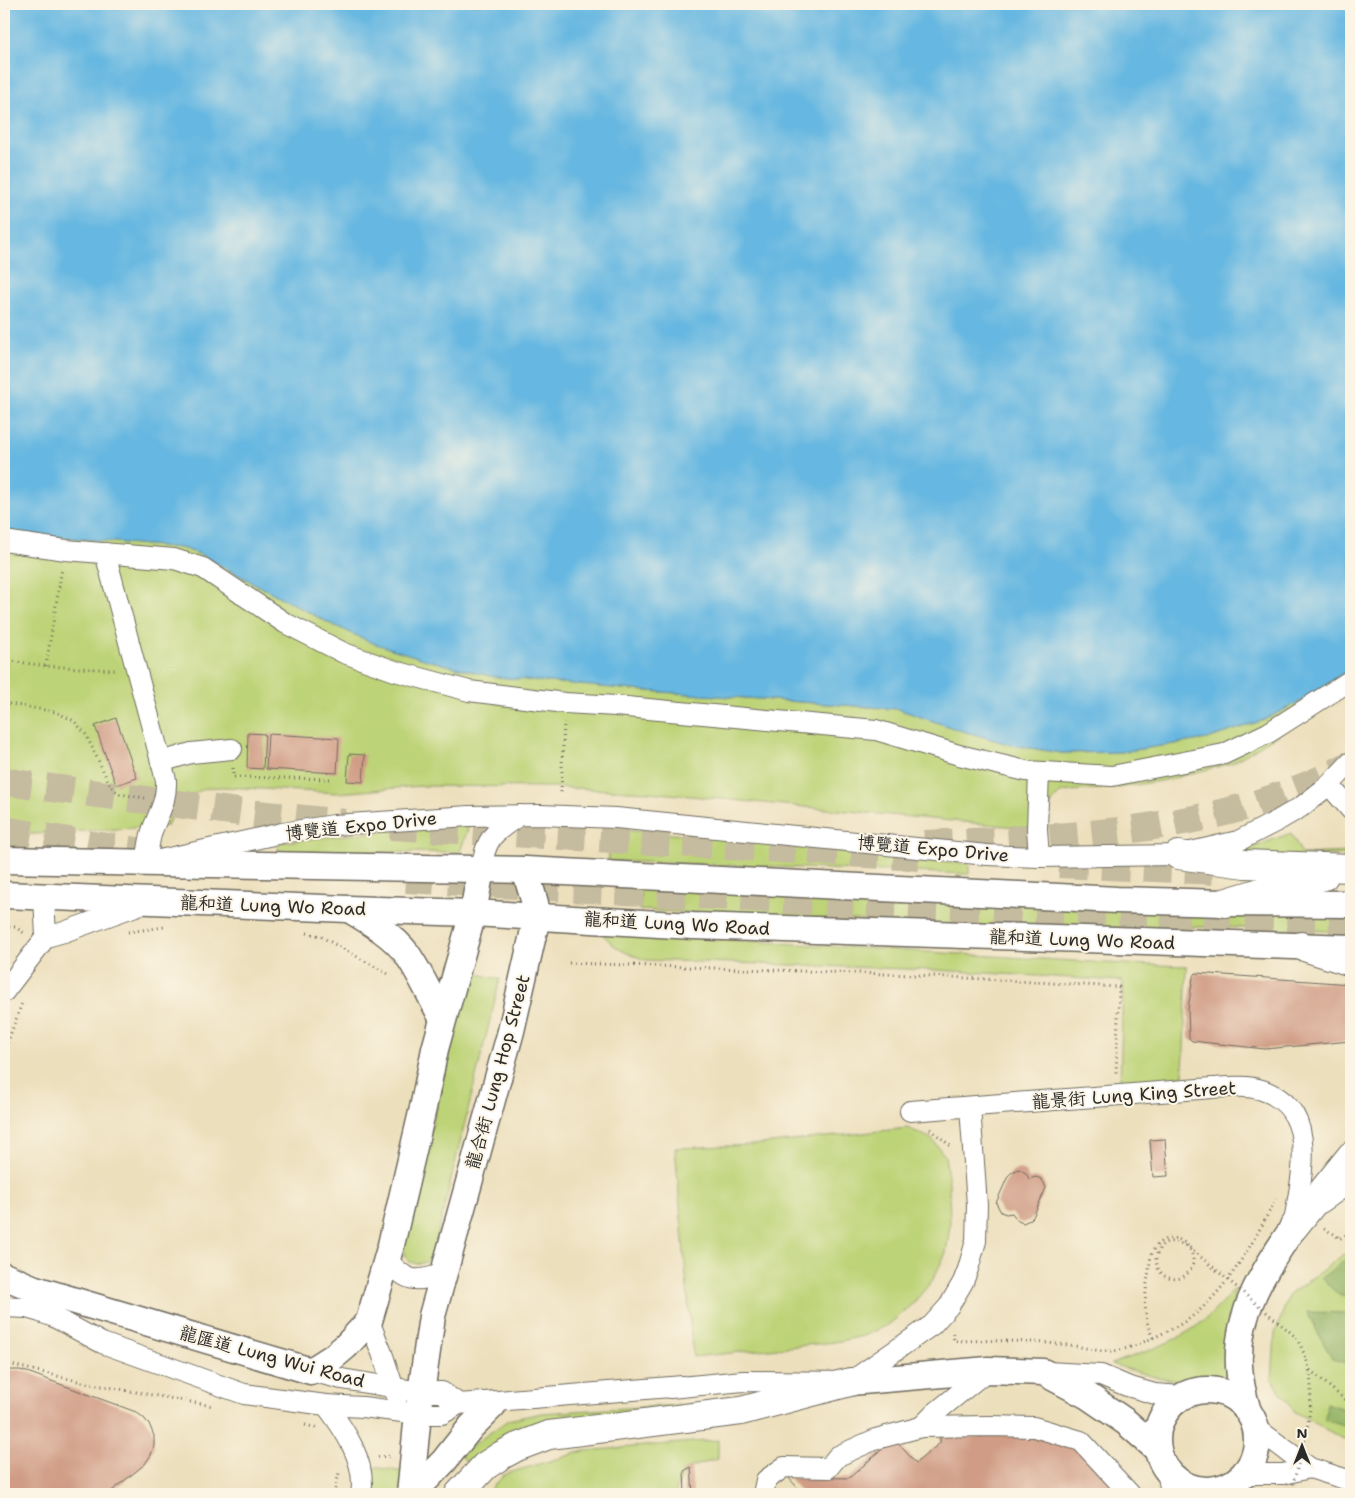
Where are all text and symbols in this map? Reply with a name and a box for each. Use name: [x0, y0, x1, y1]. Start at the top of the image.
street label: 博覽道 Expo Drive: [284, 806, 438, 846]
street label: 博覽道 Expo Drive: [856, 830, 1010, 868]
street label: 龍和道 Lung Wo Road: [179, 891, 367, 921]
street label: 龍和道 Lung Wo Road: [583, 907, 771, 941]
street label: 龍和道 Lung Wo Road: [988, 925, 1176, 955]
street label: 龍合街 Lung Hop Street: [460, 972, 536, 1172]
street label: 龍景街 Lung King Street: [1031, 1076, 1237, 1114]
street label: 龍匯道 Lung Wui Road: [177, 1321, 367, 1393]
north arrow: [1278, 1420, 1328, 1470]
text: N: [1296, 1424, 1308, 1442]

